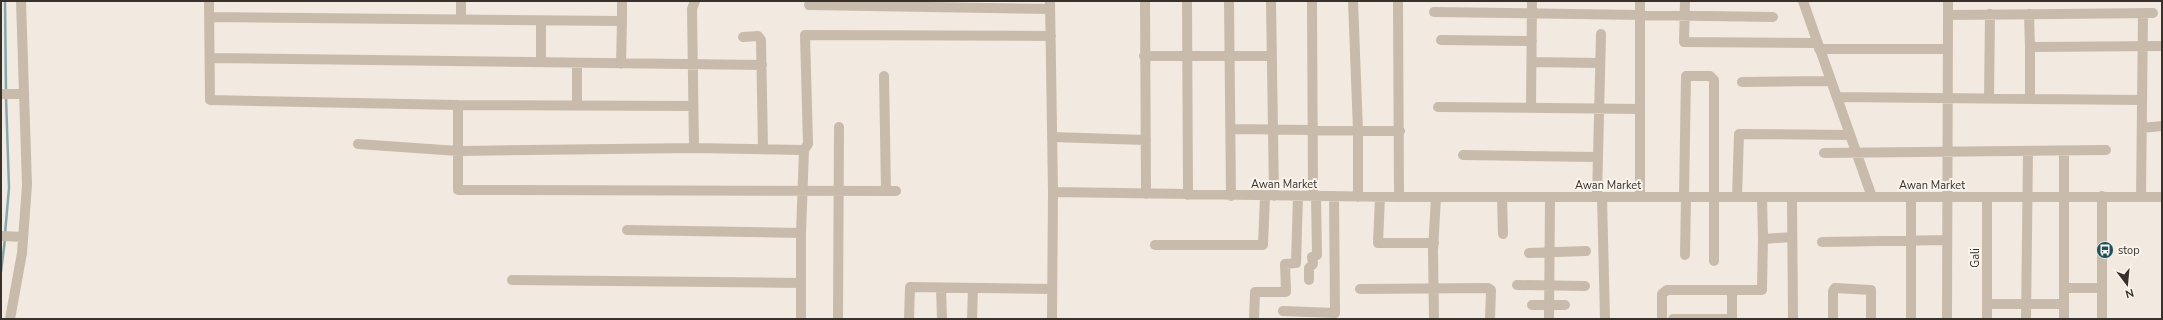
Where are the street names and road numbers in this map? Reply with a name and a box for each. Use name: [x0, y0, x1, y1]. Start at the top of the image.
street label: Awan Market: [1251, 177, 1317, 192]
street label: Awan Market: [1575, 178, 1641, 193]
street label: Awan Market: [1899, 178, 1965, 193]
street label: Gali: [1968, 248, 1983, 268]

